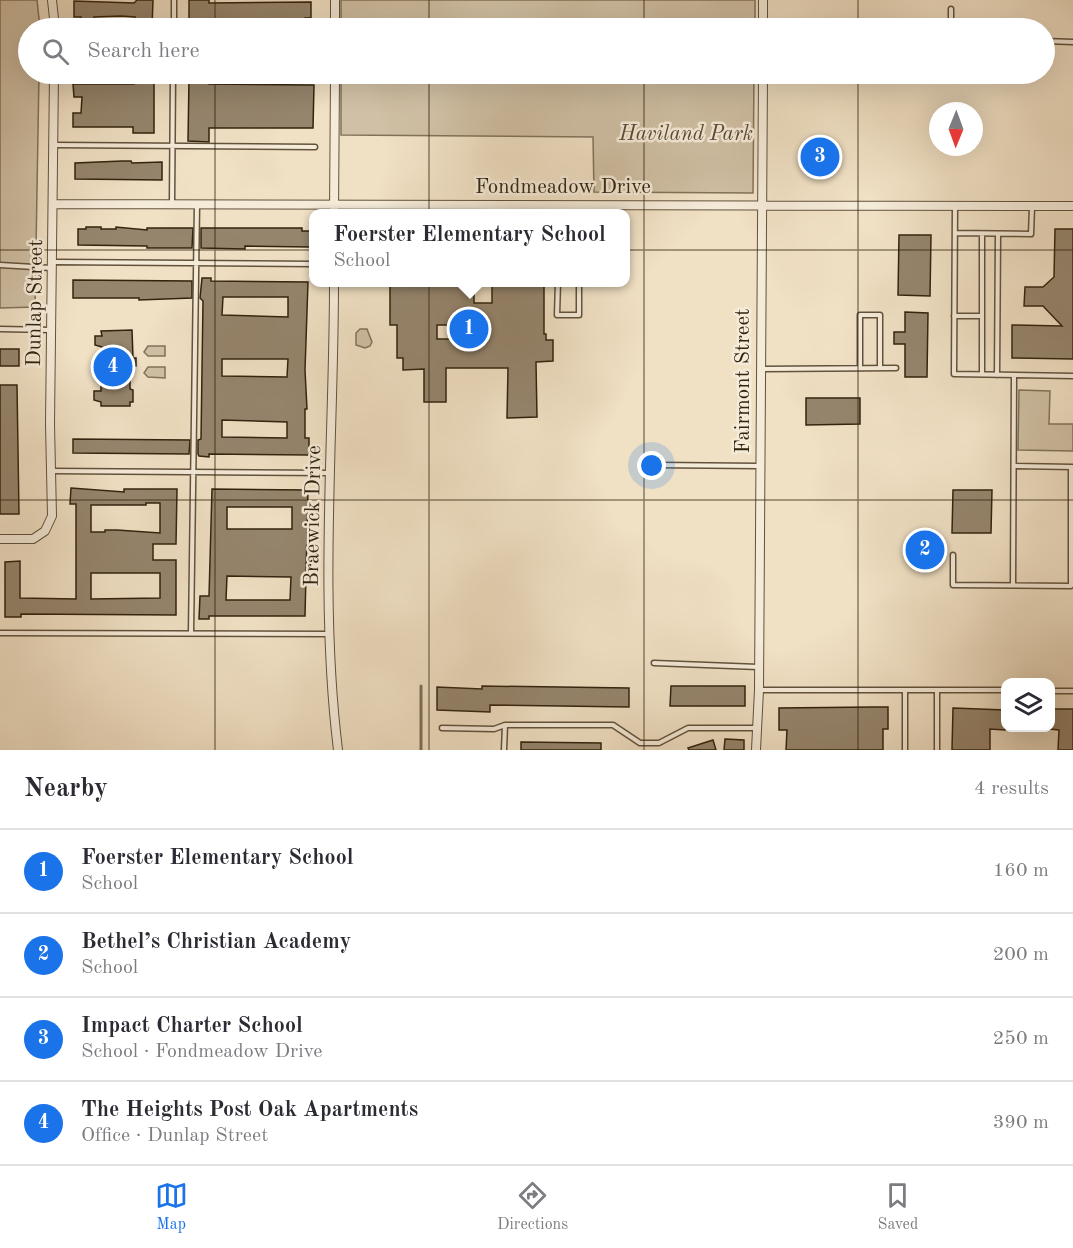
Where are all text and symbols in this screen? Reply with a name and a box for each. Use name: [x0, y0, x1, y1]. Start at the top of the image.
search box: [18, 18, 1055, 84]
icon: search: [39, 35, 72, 68]
text: Search here: [87, 40, 200, 62]
north arrow: [929, 102, 983, 156]
park label: Haviland Park: [618, 124, 753, 145]
pin: 3: [800, 134, 840, 180]
street label: Fondmeadow Drive: [475, 177, 651, 198]
popup: [309, 209, 630, 287]
text: Foerster Elementary School: [333, 224, 606, 246]
street label: Dunlap Street: [24, 239, 47, 367]
text: School: [333, 251, 390, 271]
pin: 1: [450, 306, 488, 352]
street label: Fairmont Street: [733, 309, 754, 453]
pin: 4: [94, 344, 132, 389]
street label: Braewick Drive: [302, 445, 325, 587]
your location: [637, 451, 666, 480]
pin: 2: [906, 528, 944, 572]
map controls: [1001, 678, 1055, 732]
button: layers: [1001, 678, 1055, 732]
text: Nearby: [24, 776, 108, 802]
text: 4 results: [974, 779, 1049, 799]
text: Foerster Elementary School: [81, 847, 354, 869]
text: 1: [38, 861, 49, 881]
text: 160 m: [993, 861, 1049, 881]
text: School: [81, 874, 138, 894]
text: Bethel’s Christian Academy: [81, 931, 351, 953]
text: 2: [38, 945, 49, 965]
text: 200 m: [993, 945, 1049, 965]
text: School: [81, 958, 138, 978]
text: Impact Charter School: [81, 1015, 303, 1037]
text: 3: [38, 1029, 49, 1049]
text: 250 m: [993, 1029, 1049, 1049]
text: School · Fondmeadow Drive: [81, 1042, 322, 1062]
text: The Heights Post Oak Apartments: [81, 1099, 418, 1121]
text: 4: [38, 1113, 49, 1133]
text: 390 m: [993, 1113, 1049, 1133]
text: Office · Dunlap Street: [81, 1126, 268, 1146]
tab: Map: [155, 1179, 188, 1235]
tab: Directions: [497, 1179, 568, 1235]
tab: Saved: [878, 1179, 918, 1235]

